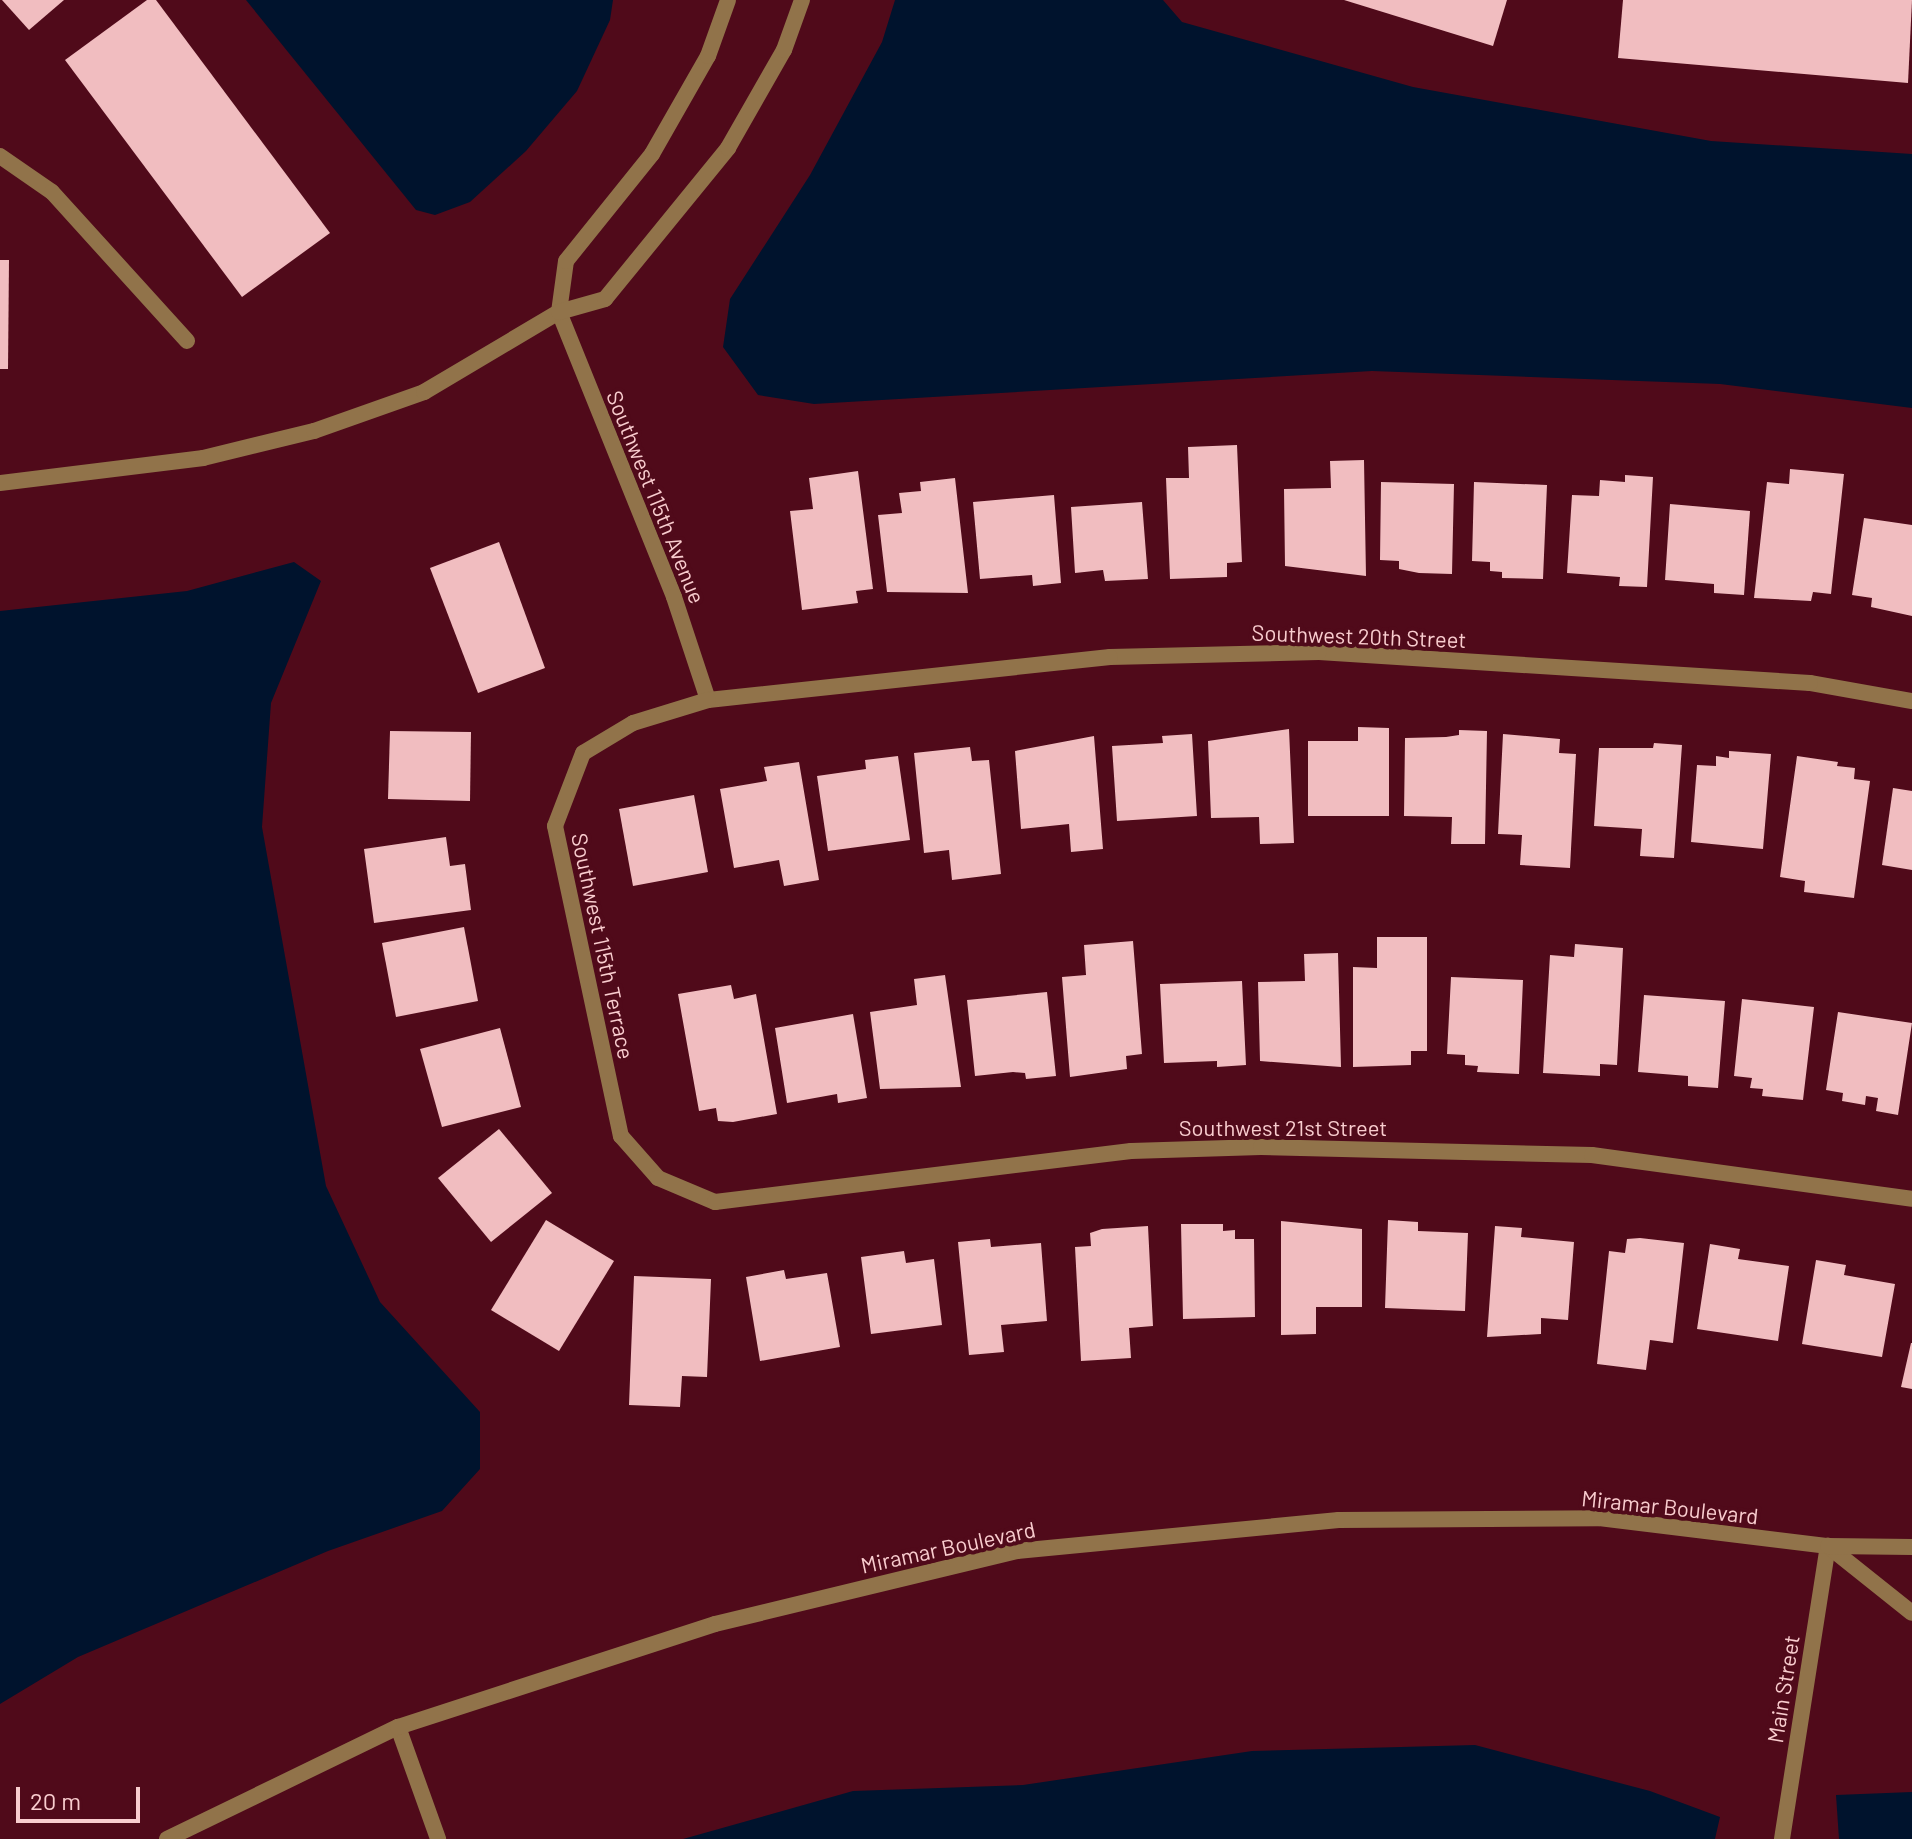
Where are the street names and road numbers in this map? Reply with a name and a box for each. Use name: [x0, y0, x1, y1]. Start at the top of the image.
street label: Southwest 115th Avenue: [601, 387, 711, 607]
street label: Southwest 20th Street: [1251, 619, 1467, 653]
street label: Southwest 115th Terrace: [566, 831, 640, 1061]
street label: Southwest 21st Street: [1179, 1115, 1387, 1141]
street label: Miramar Boulevard: [1580, 1485, 1760, 1529]
street label: Miramar Boulevard: [858, 1516, 1038, 1578]
street label: Main Street: [1761, 1633, 1805, 1745]

